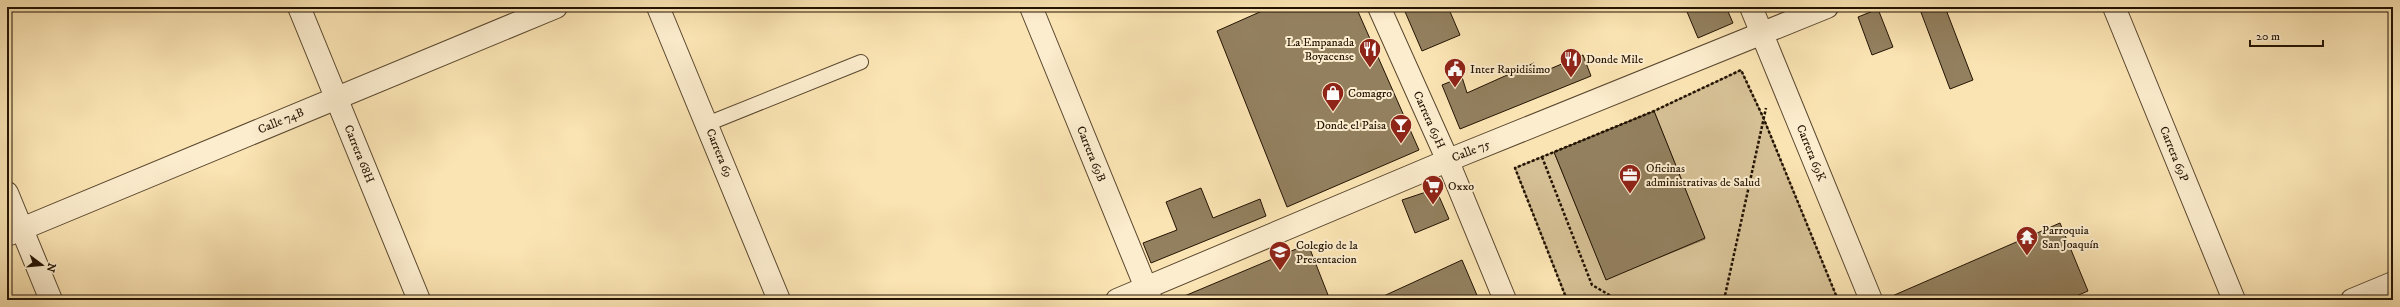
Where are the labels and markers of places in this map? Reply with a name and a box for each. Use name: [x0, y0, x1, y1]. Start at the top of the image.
place label: La Empanada Boyacense: [1287, 35, 1355, 64]
restaurant icon: La Empanada Boyacense: [1357, 36, 1383, 69]
restaurant icon: Donde Mile: [1558, 46, 1584, 79]
place label: Donde Mile: [1586, 52, 1643, 67]
public building icon: Inter Rapidisimo: [1442, 56, 1468, 89]
place label: Inter Rapidisimo: [1470, 62, 1550, 77]
shop icon: Comagro: [1320, 80, 1346, 113]
place label: Comagro: [1348, 86, 1392, 101]
bar icon: Donde el Paisa: [1388, 112, 1414, 145]
place label: Donde el Paisa: [1316, 118, 1387, 133]
place label: Oficinas administrativas de Salud: [1646, 161, 1760, 190]
office icon: Oficinas administrativas de Salud: [1617, 162, 1643, 195]
supermarket icon: Oxxo: [1420, 173, 1446, 206]
place label: Oxxo: [1448, 179, 1474, 194]
place label: Parroquia San Joaquín: [2042, 223, 2100, 252]
temple icon: Parroquia San Joaquín: [2014, 224, 2040, 257]
place label: Colegio de la Presentacion: [1296, 238, 1359, 267]
school or university icon: Colegio de la Presentacion: [1267, 239, 1293, 272]

